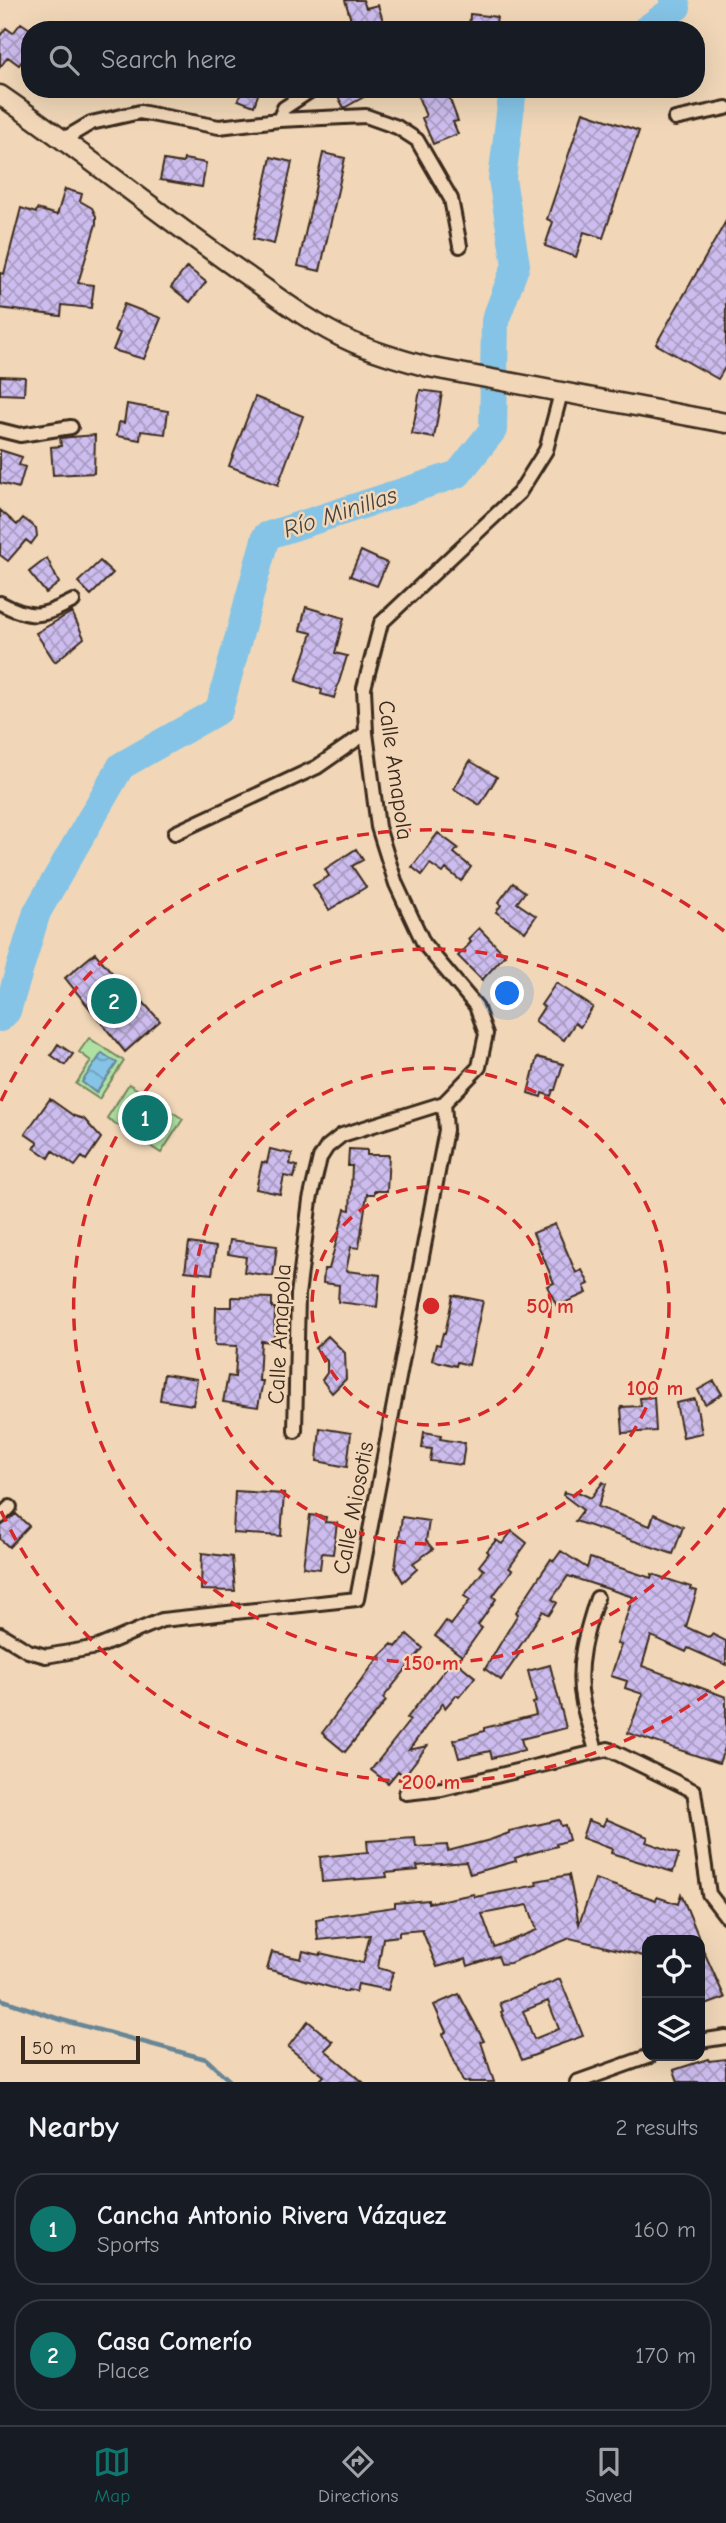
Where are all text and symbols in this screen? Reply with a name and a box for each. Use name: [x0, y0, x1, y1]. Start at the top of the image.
search box: [21, 21, 705, 98]
icon: search: [45, 41, 83, 79]
text: Search here: [101, 45, 236, 75]
water label: Río Minillas: [280, 481, 400, 543]
street label: Calle Amapola: [372, 698, 419, 842]
pin: 2: [91, 975, 137, 1027]
your location: [490, 976, 524, 1010]
pin: 1: [122, 1092, 168, 1144]
street label: Calle Amapola: [262, 1263, 297, 1405]
centre of rings: [419, 1294, 443, 1318]
text: 50 m: [526, 1294, 574, 1318]
text: 100 m: [627, 1376, 683, 1400]
street label: Calle Miosotis: [327, 1439, 380, 1577]
text: 150 m: [403, 1651, 459, 1675]
text: 200 m: [402, 1770, 460, 1794]
map controls: [642, 1935, 705, 2061]
button: locate: [642, 1935, 705, 1998]
button: layers: [642, 1998, 705, 2061]
scale bar: [21, 2033, 140, 2065]
text: 50 m: [32, 2037, 76, 2059]
text: Nearby: [28, 2110, 119, 2145]
text: 2 results: [616, 2114, 698, 2141]
text: Cancha Antonio Rivera Vázquez: [97, 2201, 446, 2231]
text: 1: [48, 2216, 58, 2243]
text: 160 m: [634, 2216, 696, 2243]
text: Sports: [97, 2231, 159, 2258]
text: Casa Comerío: [97, 2327, 252, 2357]
text: 2: [47, 2342, 59, 2369]
text: 170 m: [635, 2342, 696, 2369]
text: Place: [97, 2357, 149, 2384]
tab: Map: [93, 2443, 131, 2507]
tab: Directions: [318, 2443, 398, 2507]
tab: Saved: [585, 2443, 633, 2507]

